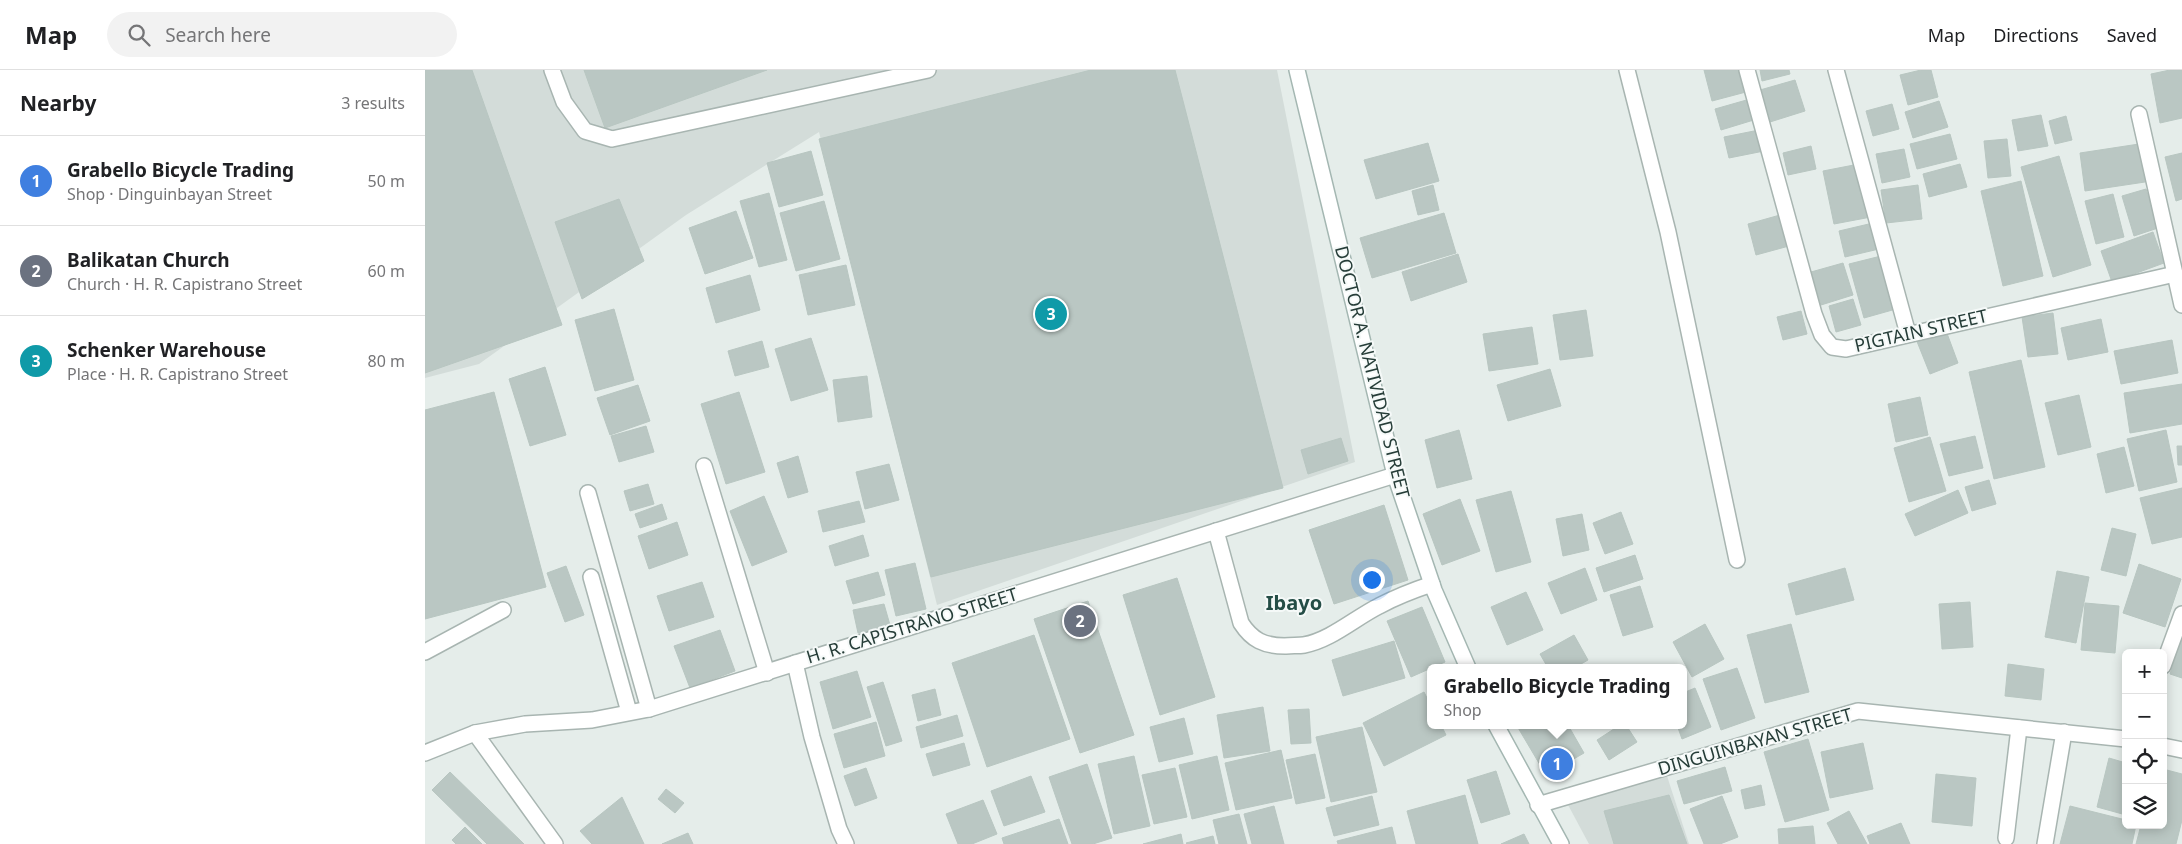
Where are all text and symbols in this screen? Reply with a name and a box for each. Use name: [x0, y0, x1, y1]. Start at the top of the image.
search box: [107, 12, 457, 57]
text: Map: [25, 18, 77, 51]
icon: search: [125, 21, 153, 49]
text: Search here: [165, 22, 271, 48]
text: Map: [1928, 23, 1965, 47]
text: Directions: [1993, 23, 2079, 47]
text: Saved: [2107, 23, 2157, 47]
text: Nearby: [20, 89, 96, 117]
text: 3 results: [341, 92, 405, 114]
text: Grabello Bicycle Trading: [67, 157, 294, 183]
text: 1: [31, 170, 41, 192]
text: 50 m: [368, 170, 405, 192]
text: Shop · Dinguinbayan Street: [67, 183, 272, 205]
street label: DOCTOR A. NATIVIDAD STREET: [1330, 243, 1416, 500]
text: Balikatan Church: [67, 247, 230, 273]
text: 2: [31, 260, 41, 282]
text: 60 m: [368, 260, 405, 282]
text: Church · H. R. Capistrano Street: [67, 273, 302, 295]
pin: 3: [1035, 295, 1067, 333]
street label: PIGTAIN STREET: [1852, 303, 1990, 357]
text: Schenker Warehouse: [67, 337, 266, 363]
text: 3: [31, 350, 41, 372]
text: 80 m: [368, 350, 405, 372]
text: Place · H. R. Capistrano Street: [67, 363, 288, 385]
your location: [1359, 567, 1385, 593]
street label: H. R. CAPISTRANO STREET: [803, 581, 1020, 669]
district label: Ibayo: [1266, 589, 1322, 616]
pin: 2: [1064, 602, 1096, 640]
map controls: [2122, 649, 2167, 829]
button: +: [2122, 649, 2167, 694]
popup: [1427, 664, 1687, 729]
text: Grabello Bicycle Trading: [1443, 673, 1671, 699]
button: −: [2122, 694, 2167, 739]
text: Shop: [1443, 699, 1482, 721]
street label: DINGUINBAYAN STREET: [1655, 702, 1855, 780]
button: locate: [2122, 739, 2167, 784]
pin: 1: [1541, 745, 1573, 783]
button: layers: [2122, 784, 2167, 829]

